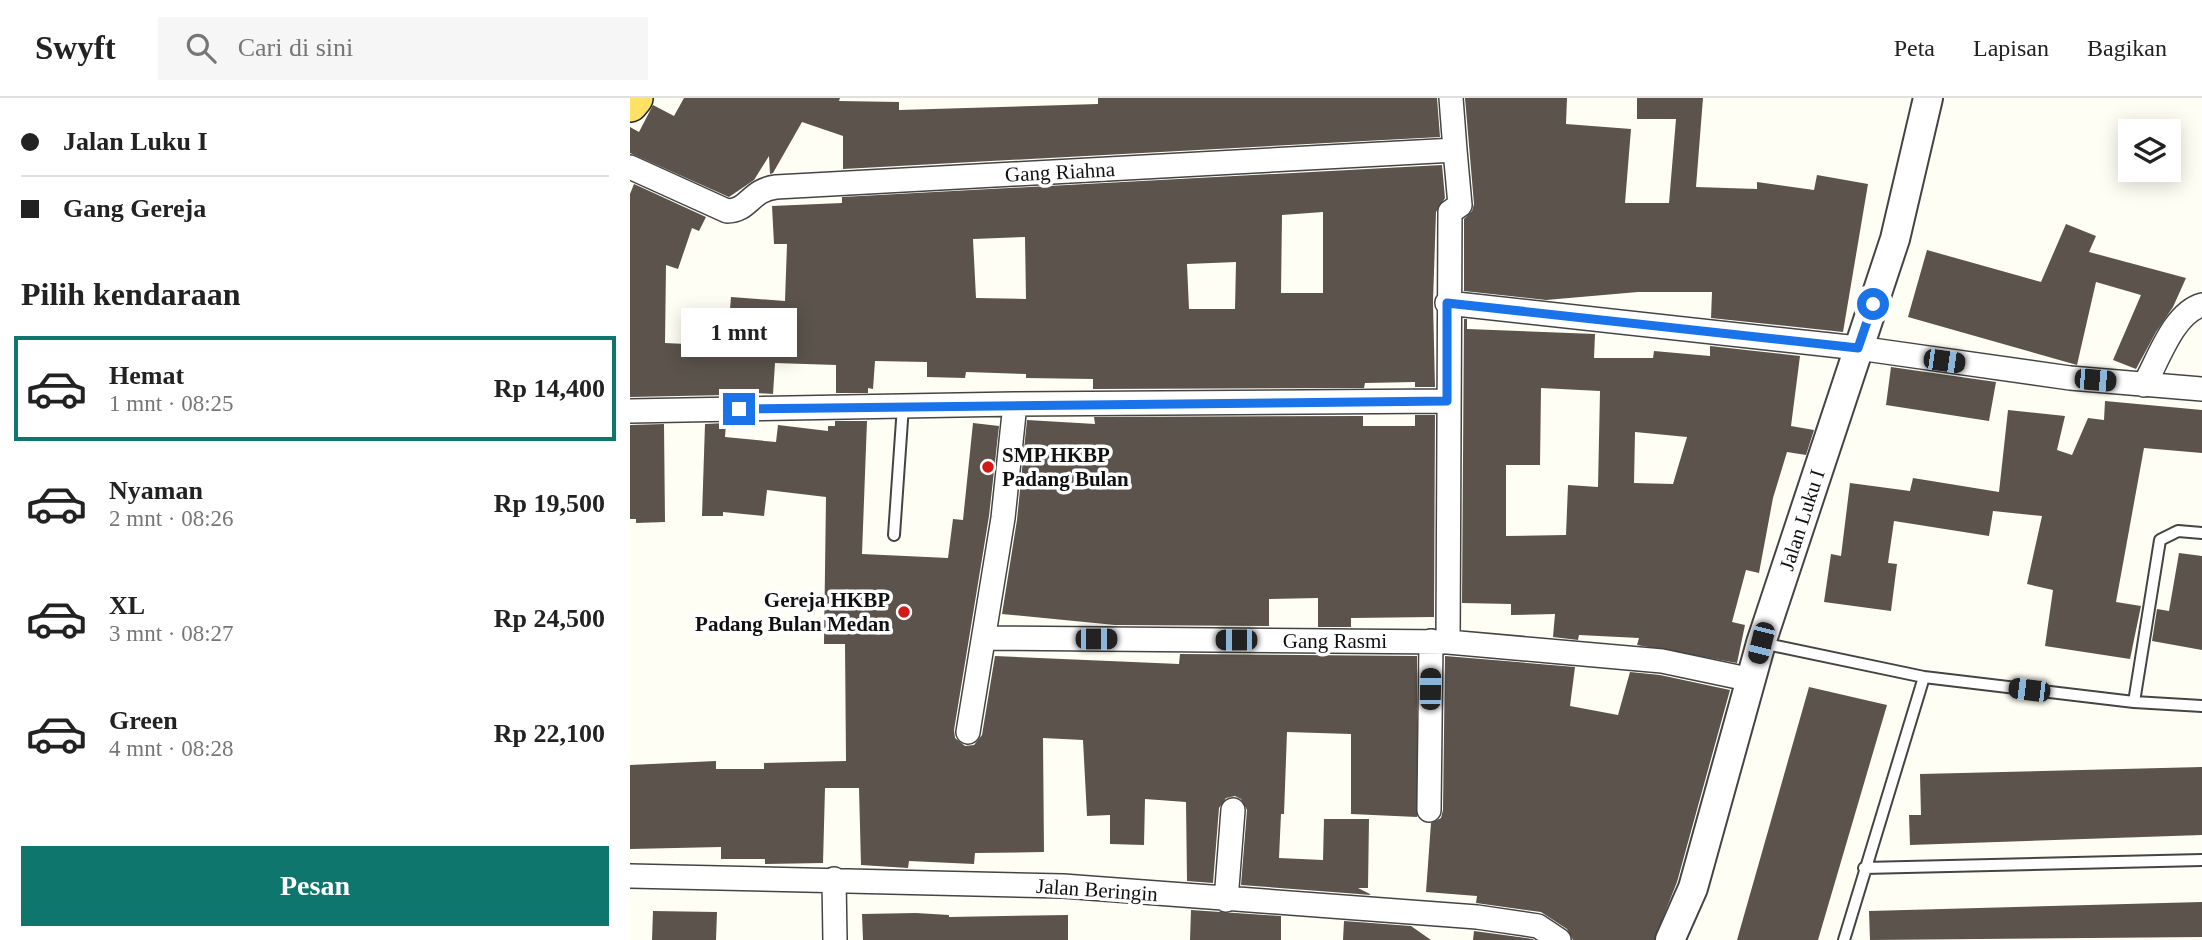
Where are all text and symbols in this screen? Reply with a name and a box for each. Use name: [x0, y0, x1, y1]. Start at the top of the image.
search box: [158, 17, 648, 80]
icon: search: [182, 29, 220, 67]
text: Swyft: [35, 30, 116, 66]
text: Cari di sini: [238, 33, 353, 62]
text: Peta: [1894, 35, 1935, 61]
text: Lapisan: [1973, 35, 2049, 61]
text: Bagikan: [2087, 35, 2167, 61]
map controls: [2118, 119, 2181, 182]
button: layers: [2118, 119, 2181, 182]
text: Jalan Luku I: [63, 127, 208, 156]
street label: Gang Riahna: [1004, 157, 1116, 187]
text: Gang Gereja: [63, 194, 206, 223]
text: Pilih kendaraan: [21, 276, 241, 312]
route start: [1857, 288, 1889, 320]
callout: 1 mnt: [681, 308, 797, 356]
text: 1 mnt: [711, 320, 767, 345]
car: [1922, 348, 1967, 374]
icon: car: [25, 357, 88, 420]
text: Hemat: [109, 361, 184, 390]
car: [2074, 368, 2117, 392]
text: Rp 14,400: [494, 374, 605, 403]
text: 1 mnt · 08:25: [109, 391, 234, 416]
route end: [723, 393, 755, 425]
place label: SMP HKBP Padang Bulan: [1002, 443, 1129, 491]
marker: SMP HKBP Padang Bulan: [980, 459, 996, 475]
street label: Jalan Luku I: [1774, 466, 1830, 574]
icon: car: [25, 472, 88, 535]
text: Nyaman: [109, 476, 203, 505]
text: Rp 19,500: [494, 489, 605, 518]
text: 2 mnt · 08:26: [109, 506, 234, 531]
icon: car: [25, 587, 88, 650]
place label: Gereja HKBP Padang Bulan Medan: [695, 588, 890, 636]
text: XL: [109, 591, 145, 620]
text: Rp 24,500: [494, 604, 605, 633]
marker: Gereja HKBP Padang Bulan Medan: [896, 604, 912, 620]
car: [1746, 620, 1777, 666]
text: 3 mnt · 08:27: [109, 621, 234, 646]
car: [1076, 629, 1118, 650]
street label: Gang Rasmi: [1283, 629, 1387, 653]
car: [1216, 630, 1258, 651]
car: [1420, 668, 1441, 710]
car: [2007, 677, 2052, 703]
icon: car: [25, 702, 88, 765]
text: Green: [109, 706, 178, 735]
text: Rp 22,100: [494, 719, 605, 748]
text: 4 mnt · 08:28: [109, 736, 234, 761]
button: Pesan: [21, 846, 609, 926]
street label: Jalan Beringin: [1035, 874, 1159, 906]

